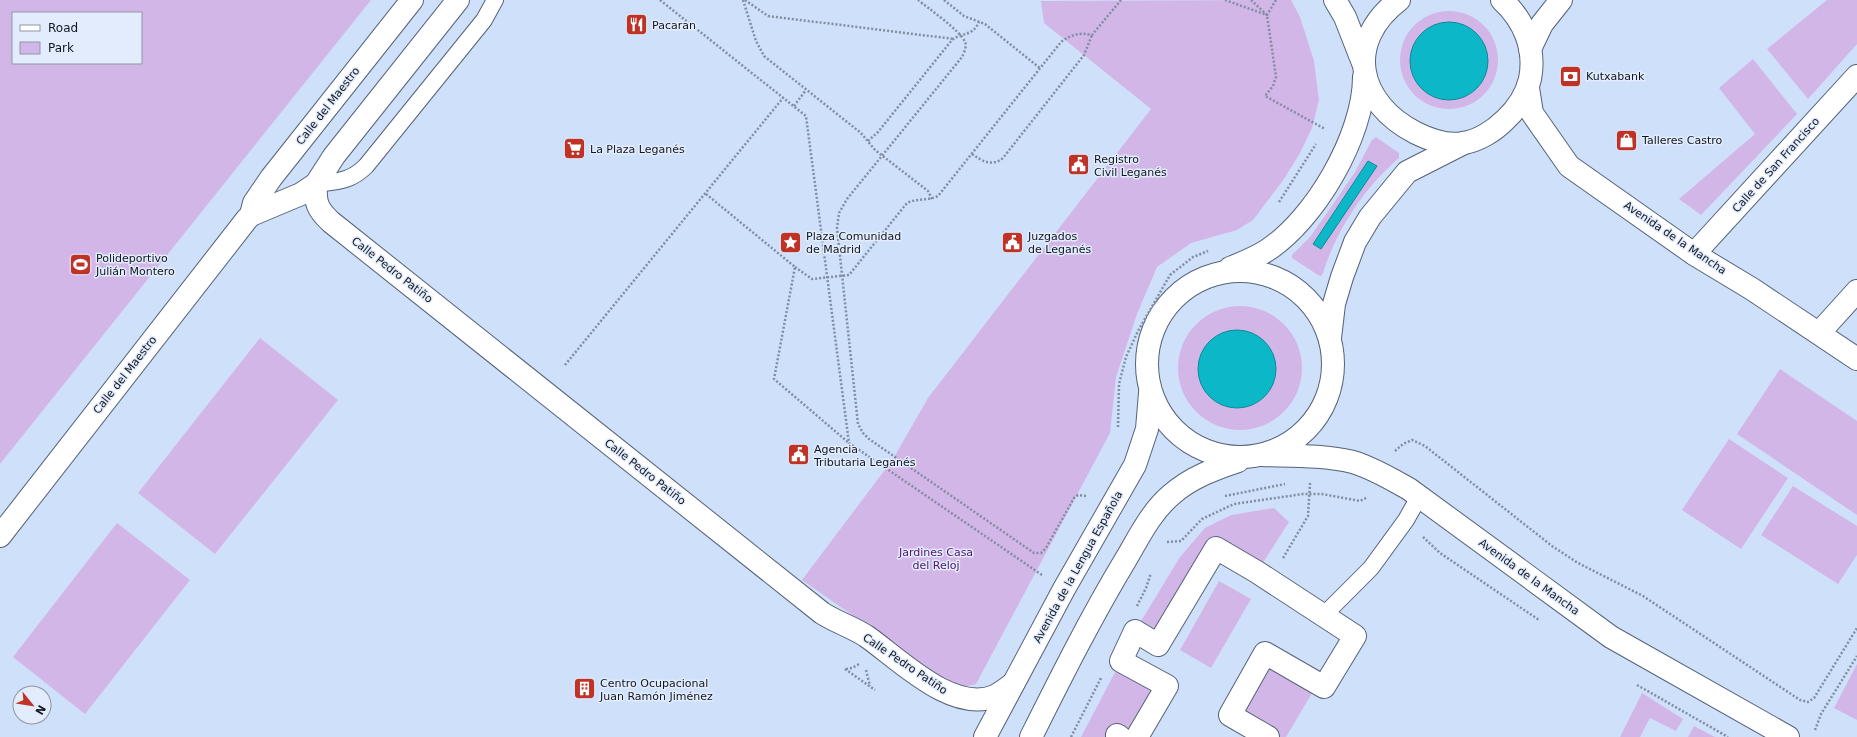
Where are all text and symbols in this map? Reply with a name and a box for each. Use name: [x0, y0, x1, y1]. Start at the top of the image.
legend: [12, 12, 142, 64]
restaurant icon: Pacaran: [623, 12, 649, 38]
place label: Pacaran: [652, 19, 696, 32]
text: Road: [48, 21, 78, 35]
text: Park: [48, 41, 74, 55]
bank icon: Kutxabank: [1557, 63, 1583, 89]
street label: Calle del Maestro: [294, 64, 363, 147]
place label: Kutxabank: [1586, 70, 1645, 83]
street label: Calle de San Francisco: [1730, 115, 1822, 215]
shop icon: Talleres Castro: [1613, 127, 1639, 153]
place label: Talleres Castro: [1641, 134, 1723, 147]
supermarket icon: La Plaza Leganés: [561, 136, 587, 162]
place label: La Plaza Leganés: [590, 143, 685, 156]
public building icon: Registro Civil Leganés: [1066, 152, 1092, 178]
place label: Registro Civil Leganés: [1094, 153, 1167, 179]
street label: Avenida de la Mancha: [1621, 199, 1729, 277]
place icon: Plaza Comunidad de Madrid: [777, 229, 803, 255]
public building icon: Juzgados de Leganés: [999, 229, 1025, 255]
place label: Plaza Comunidad de Madrid: [806, 230, 901, 256]
place label: Juzgados de Leganés: [1027, 230, 1091, 256]
street label: Calle Pedro Patiño: [349, 234, 435, 306]
sports icon: Polideportivo Julián Montero: [67, 251, 93, 277]
place label: Polideportivo Julián Montero: [95, 252, 175, 278]
street label: Calle del Maestro: [91, 333, 160, 416]
street label: Calle Pedro Patiño: [602, 436, 688, 508]
public building icon: Agencia Tributaria Leganés: [785, 442, 811, 468]
place label: Agencia Tributaria Leganés: [813, 443, 916, 469]
street label: Avenida de la Lengua Española: [1031, 489, 1125, 645]
street label: Avenida de la Mancha: [1476, 536, 1582, 618]
park label: Jardines Casa del Reloj: [898, 546, 973, 572]
street label: Calle Pedro Patiño: [860, 631, 950, 697]
building icon: Centro Ocupacional Juan Ramón Jiménez: [571, 676, 597, 702]
place label: Centro Ocupacional Juan Ramón Jiménez: [599, 677, 713, 703]
north arrow: [12, 685, 52, 725]
text: N: [32, 703, 48, 717]

